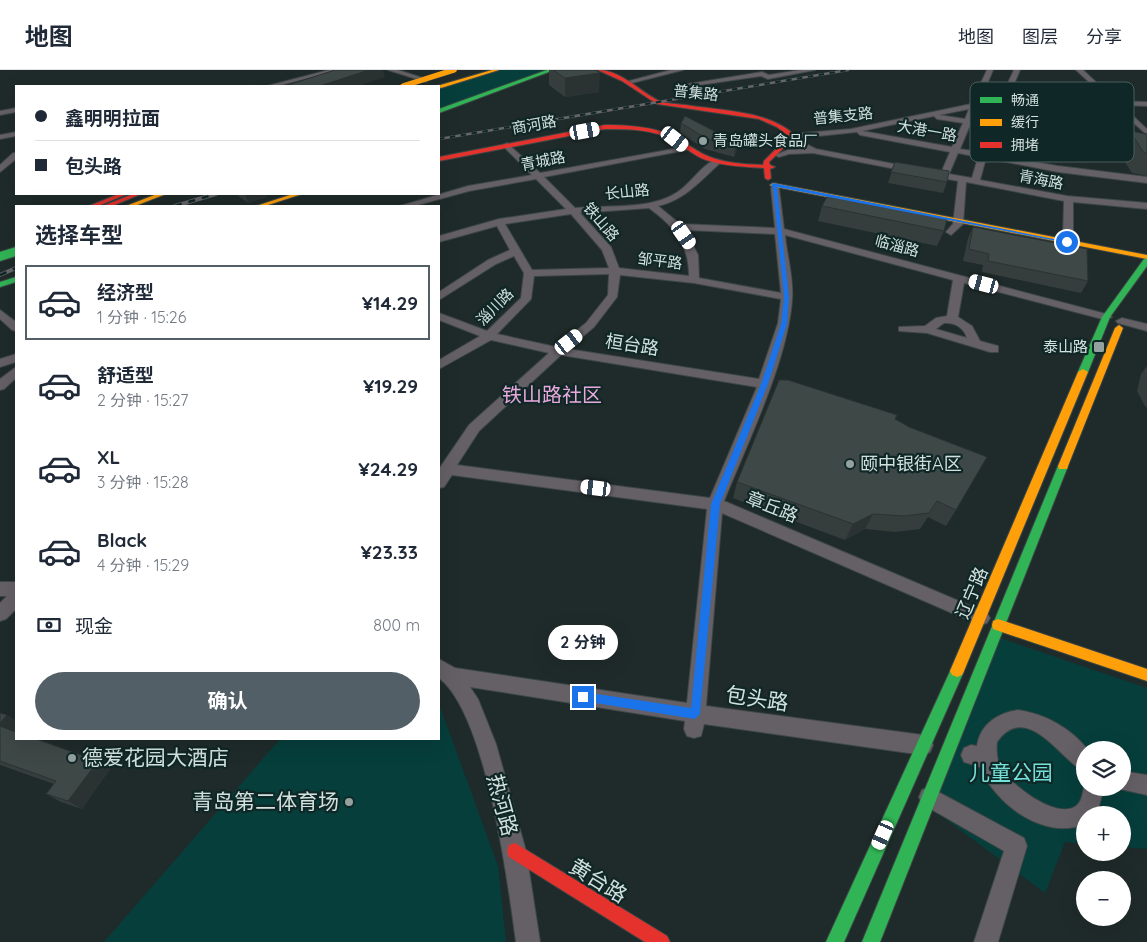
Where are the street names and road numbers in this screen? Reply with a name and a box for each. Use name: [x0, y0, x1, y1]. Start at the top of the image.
street label: 普集路: [673, 81, 719, 104]
street label: 普集支路: [812, 103, 874, 128]
street label: 商河路: [510, 111, 558, 138]
street label: 大港一路: [896, 116, 958, 145]
street label: 青城路: [519, 147, 567, 174]
street label: 青海路: [1017, 166, 1065, 193]
street label: 长山路: [604, 180, 650, 203]
street label: 铁山路: [579, 198, 623, 245]
street label: 临淄路: [873, 231, 921, 261]
street label: 邹平路: [637, 248, 684, 273]
street label: 淄川路: [472, 284, 517, 329]
street label: 桓台路: [604, 329, 661, 360]
street label: 章丘路: [743, 486, 802, 527]
street label: 辽宁路: [950, 563, 993, 622]
street label: 包头路: [724, 681, 790, 715]
street label: 热河路: [482, 771, 524, 839]
street label: 黄台路: [565, 852, 632, 908]

